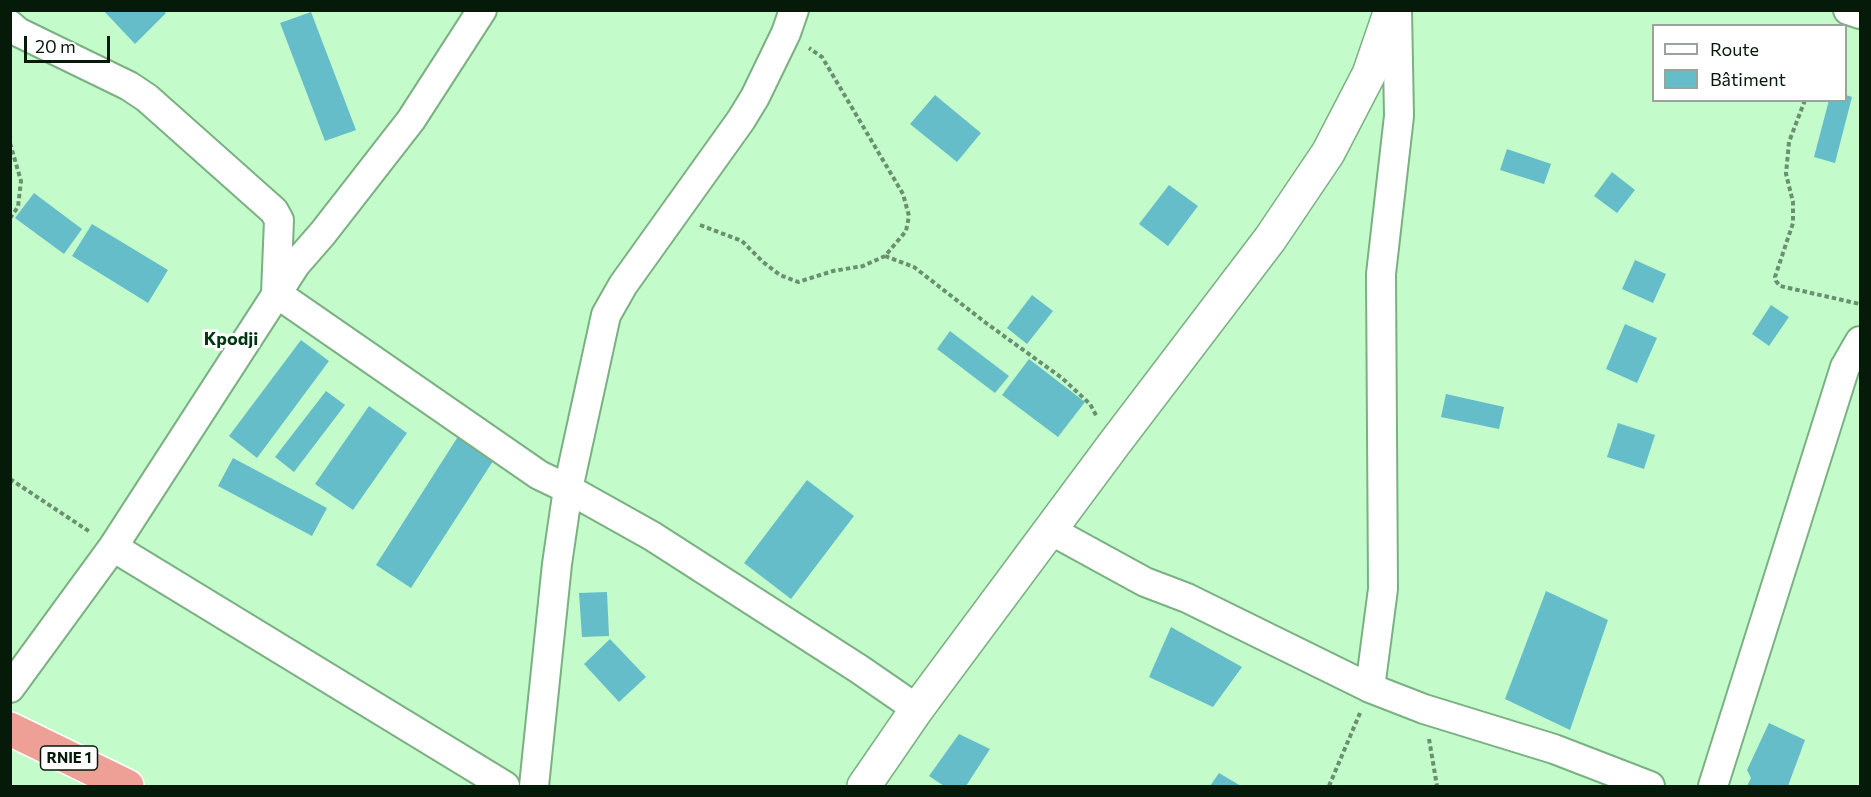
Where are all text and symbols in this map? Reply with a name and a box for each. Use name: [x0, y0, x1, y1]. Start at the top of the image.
scale bar: [27, 24, 112, 62]
legend: [1652, 24, 1847, 102]
text: 20 m: [35, 35, 76, 57]
text: Route: [1710, 38, 1759, 60]
text: Bâtiment: [1710, 68, 1786, 90]
district label: Kpodji: [204, 328, 258, 350]
road number: RNIE 1: [40, 746, 98, 770]

